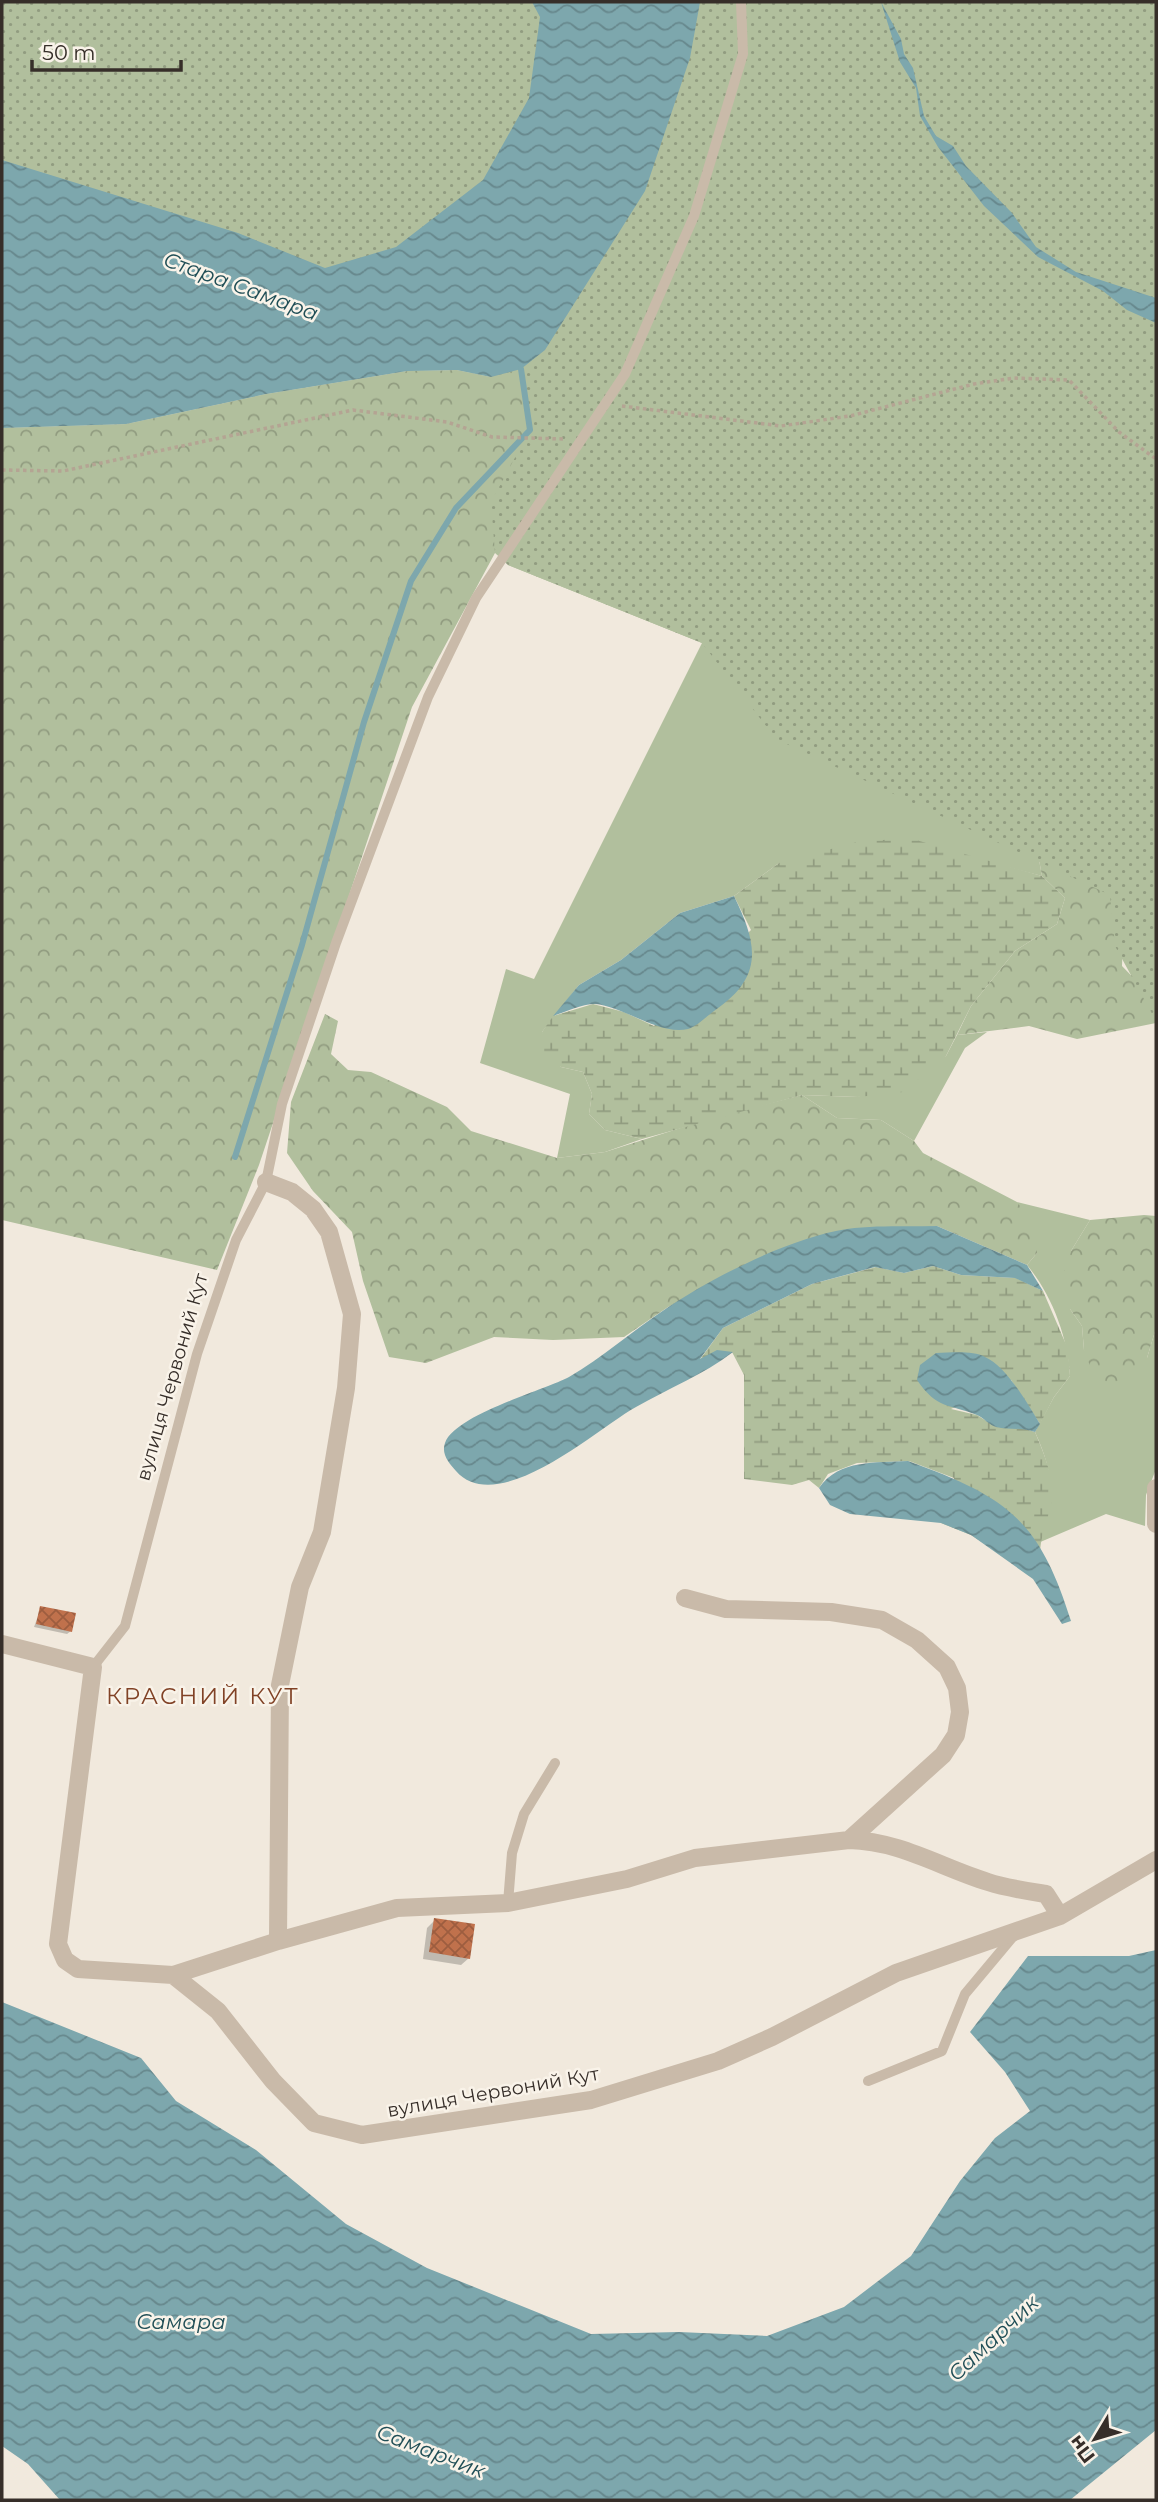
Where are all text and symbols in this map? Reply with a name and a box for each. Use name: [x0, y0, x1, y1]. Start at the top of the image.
scale bar: [32, 28, 180, 72]
text: 50 m: [42, 40, 96, 65]
water label: Стара Самара: [160, 246, 322, 326]
street label: вулиця Червоний Кут: [131, 1271, 213, 1483]
district label: КРАСНИЙ КУТ: [106, 1682, 300, 1710]
street label: вулиця Червоний Кут: [385, 2062, 601, 2122]
water label: Самарчик: [943, 2289, 1044, 2386]
water label: Самара: [136, 2309, 226, 2334]
north arrow: [1060, 2404, 1130, 2474]
water label: Самарчик: [373, 2419, 490, 2483]
text: Пн: [1064, 2431, 1100, 2468]

